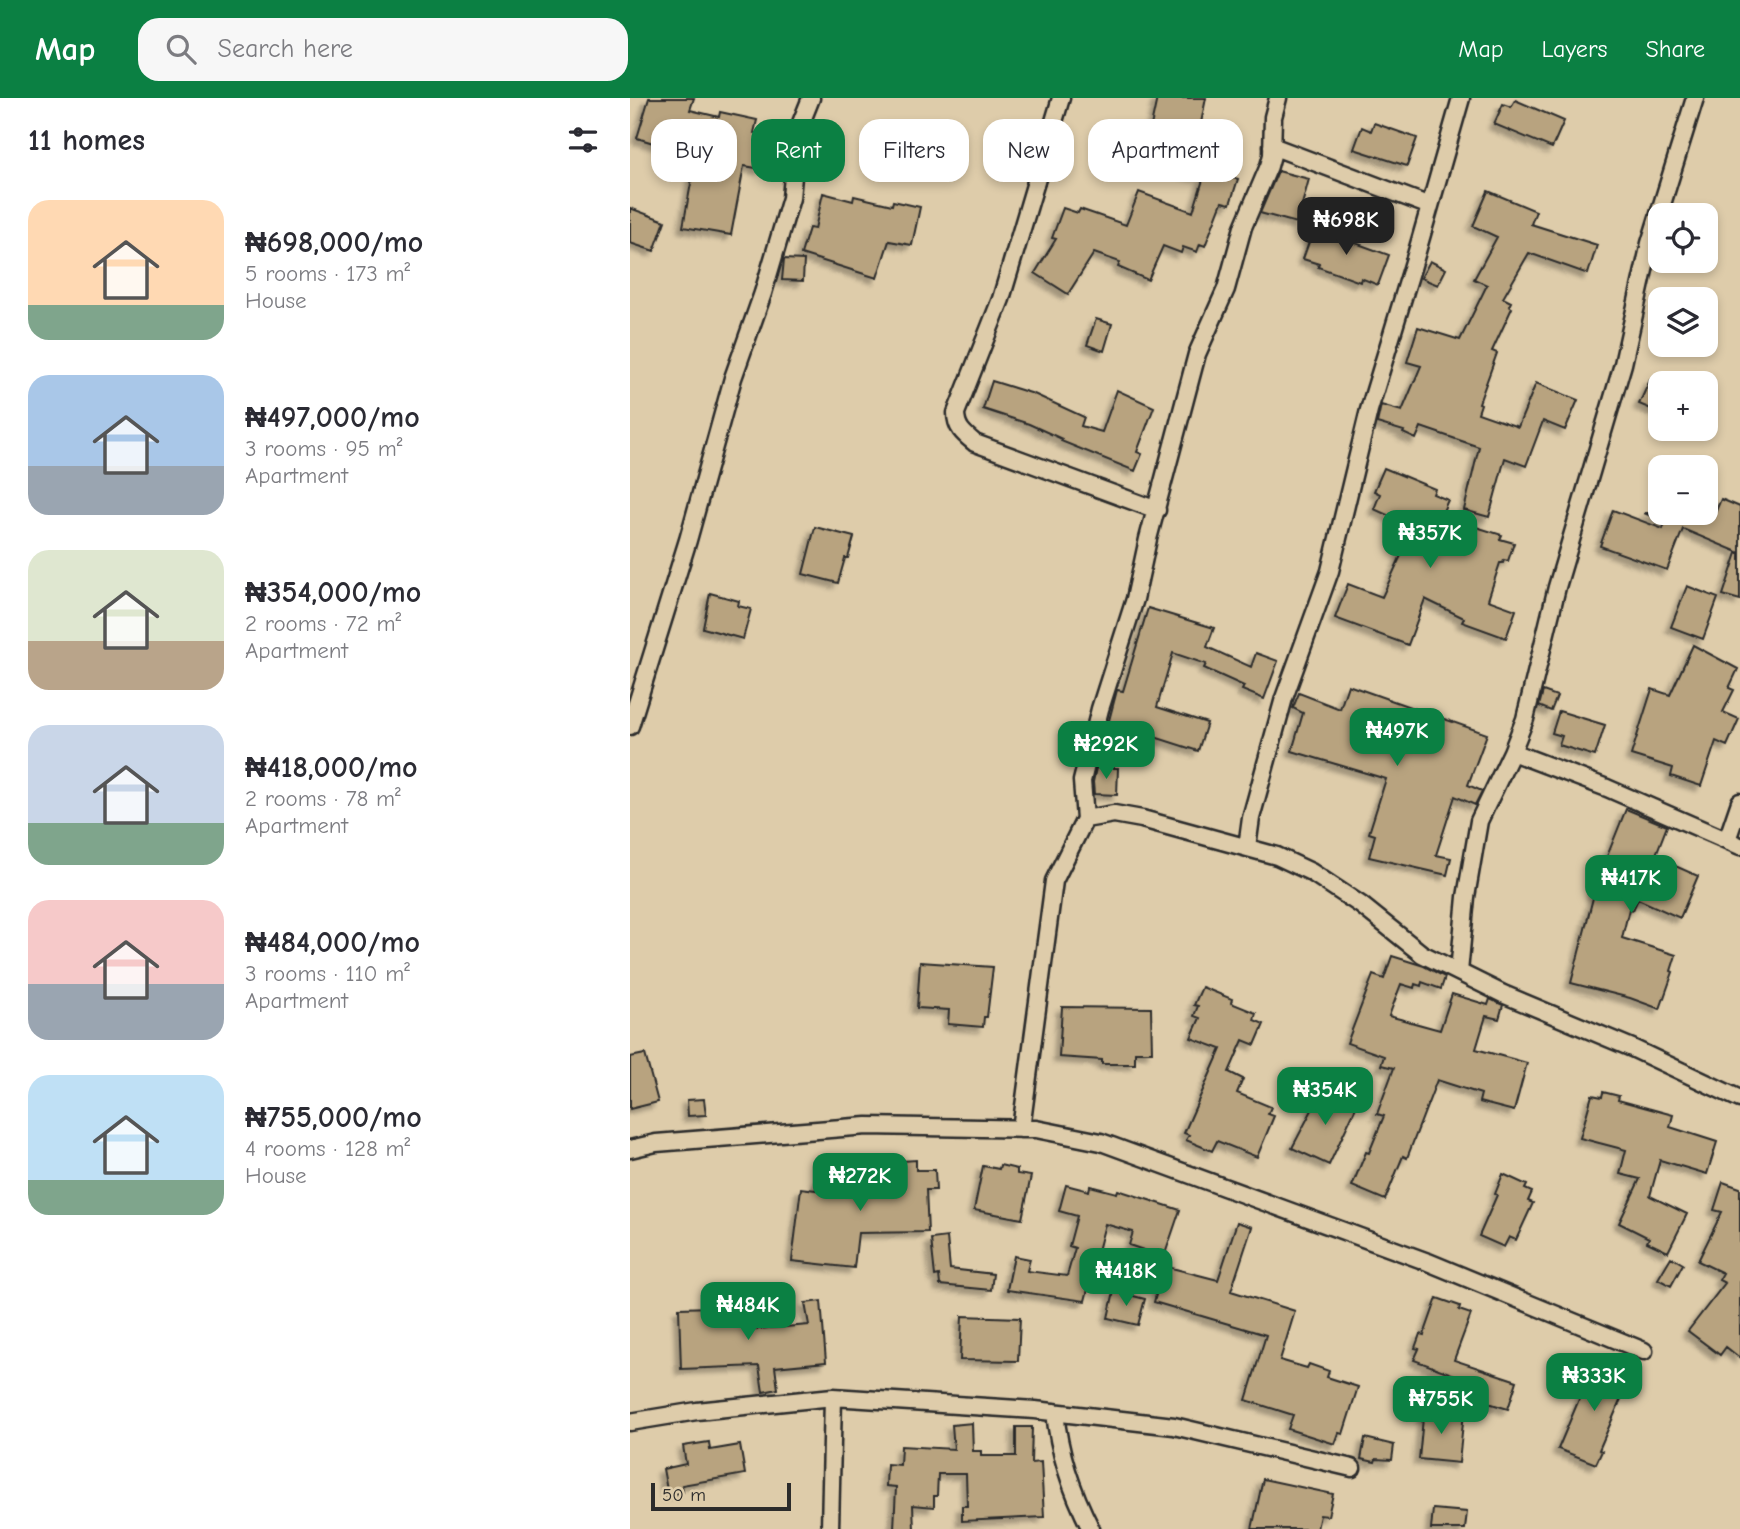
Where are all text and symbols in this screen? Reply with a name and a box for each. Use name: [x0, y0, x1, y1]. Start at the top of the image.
search box: [138, 18, 628, 81]
text: Map: [35, 30, 96, 68]
icon: search: [162, 30, 200, 68]
text: Search here: [218, 34, 353, 64]
text: Map: [1458, 35, 1504, 63]
text: Layers: [1542, 35, 1607, 63]
text: Share: [1645, 35, 1705, 63]
chip: Buy: [651, 119, 737, 182]
chip: Rent: [751, 119, 845, 182]
chip: Filters: [859, 119, 969, 182]
chip: New: [983, 119, 1074, 182]
chip: Apartment: [1088, 119, 1243, 182]
icon: filters: [564, 121, 602, 159]
text: 11 homes: [28, 123, 145, 158]
pin: ₦698K: [1297, 198, 1395, 257]
map controls: [1648, 203, 1718, 525]
button: locate: [1648, 203, 1718, 273]
text: ₦698K: [1313, 206, 1379, 233]
text: ₦698,000/mo: [245, 225, 423, 260]
icon: home: [84, 228, 168, 312]
text: 5 rooms · 173 m²: [245, 260, 410, 287]
text: House: [245, 287, 307, 314]
button: layers: [1648, 287, 1718, 357]
button: +: [1648, 371, 1718, 441]
text: ₦497,000/mo: [245, 400, 420, 435]
icon: home: [84, 403, 168, 487]
text: 3 rooms · 95 m²: [245, 435, 403, 462]
button: −: [1648, 455, 1718, 525]
text: Apartment: [245, 462, 348, 489]
pin: ₦357K: [1381, 510, 1479, 570]
text: ₦357K: [1398, 519, 1462, 546]
text: ₦354,000/mo: [245, 575, 421, 610]
icon: home: [84, 578, 168, 662]
text: 2 rooms · 72 m²: [245, 610, 401, 637]
text: Apartment: [245, 637, 348, 664]
pin: ₦497K: [1348, 708, 1446, 768]
text: ₦497K: [1366, 717, 1428, 744]
pin: ₦292K: [1057, 722, 1155, 781]
text: ₦292K: [1074, 730, 1138, 757]
text: ₦418,000/mo: [245, 750, 418, 785]
icon: home: [84, 753, 168, 837]
text: 2 rooms · 78 m²: [245, 785, 401, 812]
text: Apartment: [245, 812, 348, 839]
pin: ₦417K: [1582, 856, 1680, 915]
text: ₦417K: [1601, 864, 1661, 891]
text: ₦484,000/mo: [245, 925, 420, 960]
icon: home: [84, 928, 168, 1012]
text: 3 rooms · 110 m²: [245, 960, 410, 987]
text: Apartment: [245, 987, 348, 1014]
pin: ₦354K: [1276, 1068, 1374, 1127]
text: ₦354K: [1293, 1076, 1357, 1103]
text: ₦755,000/mo: [245, 1100, 422, 1135]
icon: home: [84, 1103, 168, 1187]
text: 4 rooms · 128 m²: [245, 1135, 410, 1162]
pin: ₦272K: [811, 1154, 909, 1213]
text: House: [245, 1162, 307, 1189]
text: ₦272K: [829, 1162, 891, 1189]
pin: ₦418K: [1077, 1248, 1175, 1308]
text: ₦418K: [1095, 1257, 1157, 1284]
pin: ₦484K: [699, 1282, 797, 1342]
text: ₦484K: [717, 1291, 779, 1318]
pin: ₦333K: [1545, 1354, 1643, 1413]
text: ₦333K: [1562, 1362, 1626, 1389]
pin: ₦755K: [1392, 1376, 1490, 1436]
text: ₦755K: [1409, 1385, 1473, 1412]
scale bar: [651, 1480, 791, 1512]
text: 50 m: [662, 1484, 706, 1506]

